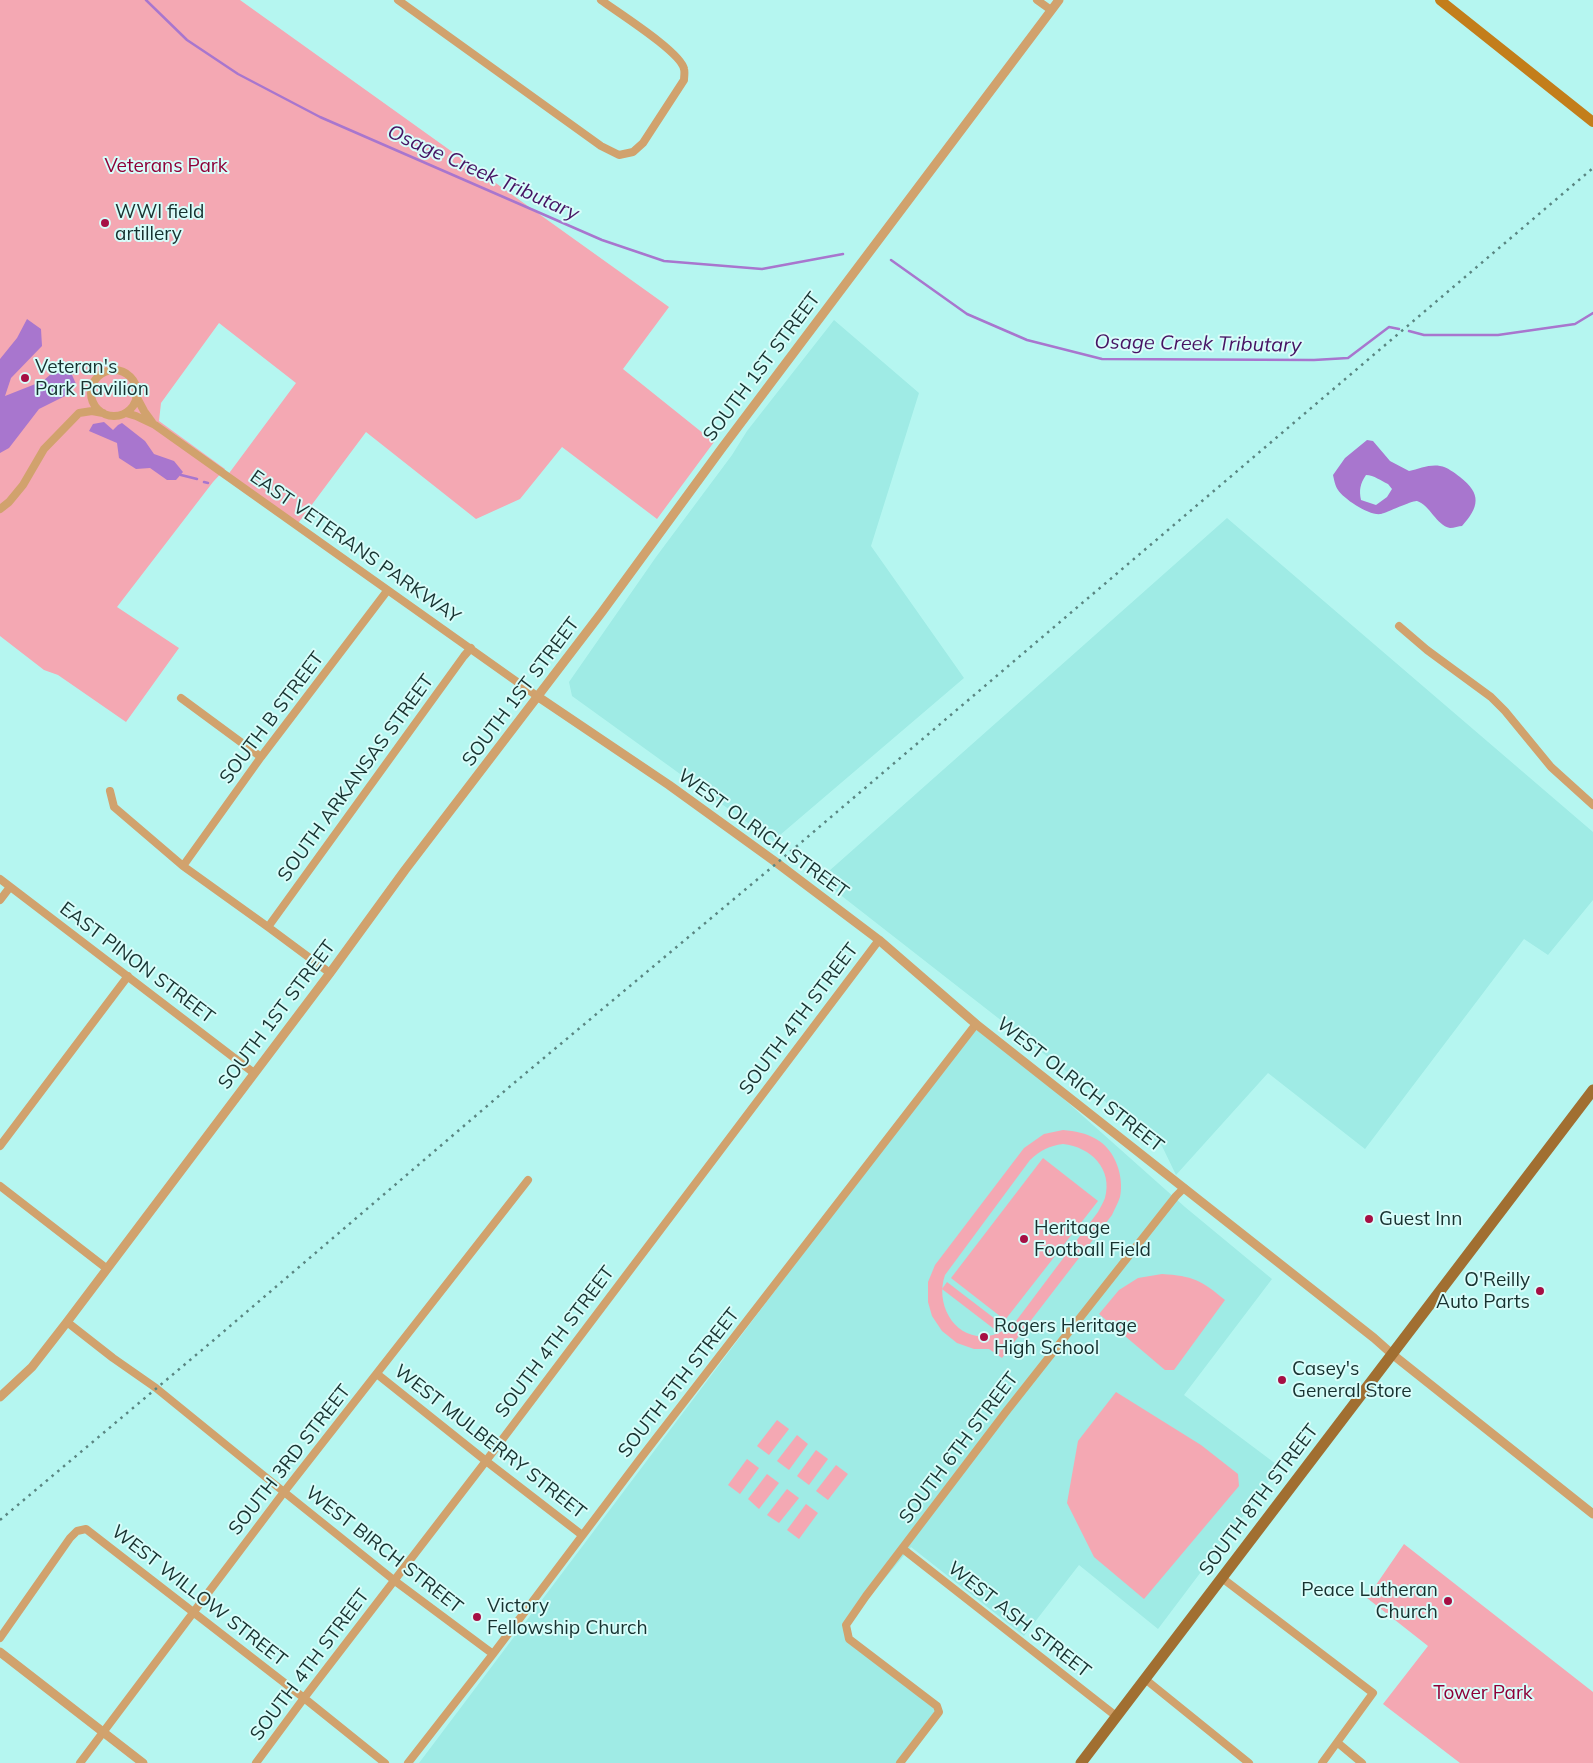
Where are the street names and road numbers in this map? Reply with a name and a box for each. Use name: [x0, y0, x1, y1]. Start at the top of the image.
street label: SOUTH 1ST STREET: [699, 288, 825, 446]
street label: EAST VETERANS PARKWAY: [245, 465, 465, 629]
street label: SOUTH 1ST STREET: [458, 613, 584, 771]
street label: SOUTH B STREET: [215, 648, 329, 788]
street label: SOUTH ARKANSAS STREET: [273, 670, 439, 886]
street label: WEST OLRICH STREET: [673, 764, 853, 904]
street label: EAST PINON STREET: [55, 897, 219, 1029]
street label: SOUTH 1ST STREET: [214, 936, 340, 1094]
street label: SOUTH 4TH STREET: [735, 939, 863, 1099]
street label: WEST OLRICH STREET: [992, 1013, 1168, 1157]
street label: SOUTH 4TH STREET: [491, 1262, 619, 1422]
street label: SOUTH 5TH STREET: [614, 1304, 744, 1462]
street label: WEST MULBERRY STREET: [390, 1360, 590, 1524]
street label: SOUTH 6TH STREET: [895, 1368, 1023, 1528]
street label: SOUTH 3RD STREET: [224, 1380, 356, 1540]
street label: SOUTH 8TH STREET: [1195, 1420, 1323, 1580]
street label: WEST BIRCH STREET: [301, 1482, 467, 1618]
street label: WEST WILLOW STREET: [107, 1520, 291, 1672]
street label: WEST ASH STREET: [943, 1557, 1095, 1683]
street label: SOUTH 4TH STREET: [246, 1585, 374, 1745]

